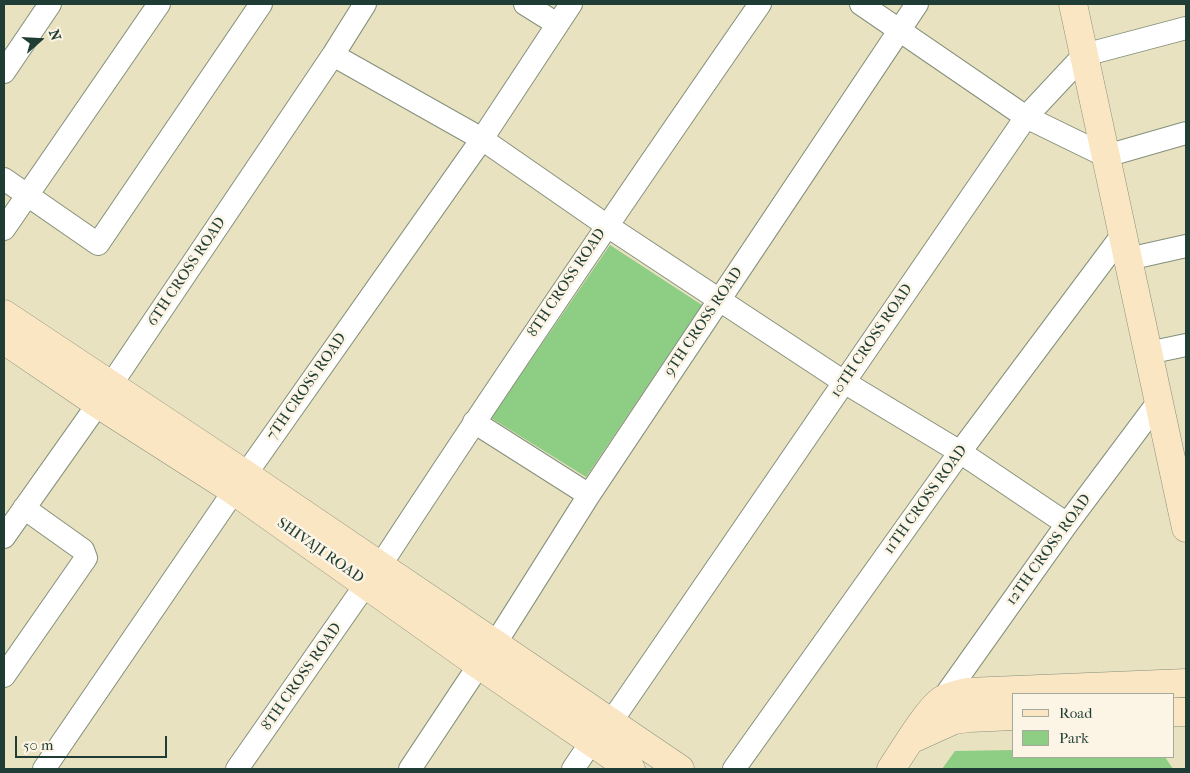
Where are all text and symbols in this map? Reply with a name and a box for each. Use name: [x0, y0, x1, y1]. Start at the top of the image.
north arrow: [15, 15, 65, 65]
text: N: [45, 27, 64, 43]
street label: 6TH CROSS ROAD: [144, 214, 230, 330]
street label: 8TH CROSS ROAD: [524, 225, 610, 341]
street label: 9TH CROSS ROAD: [661, 264, 747, 380]
street label: 10TH CROSS ROAD: [827, 281, 917, 401]
street label: 7TH CROSS ROAD: [263, 330, 351, 444]
street label: 11TH CROSS ROAD: [880, 442, 972, 558]
street label: 12TH CROSS ROAD: [1003, 491, 1095, 609]
street label: SHIVAJI ROAD: [273, 514, 367, 588]
street label: 8TH CROSS ROAD: [258, 620, 346, 734]
legend: [1012, 693, 1175, 758]
text: Road: [1059, 704, 1092, 722]
scale bar: [18, 726, 170, 758]
text: Park: [1059, 729, 1089, 747]
text: 50 m: [23, 736, 53, 754]

